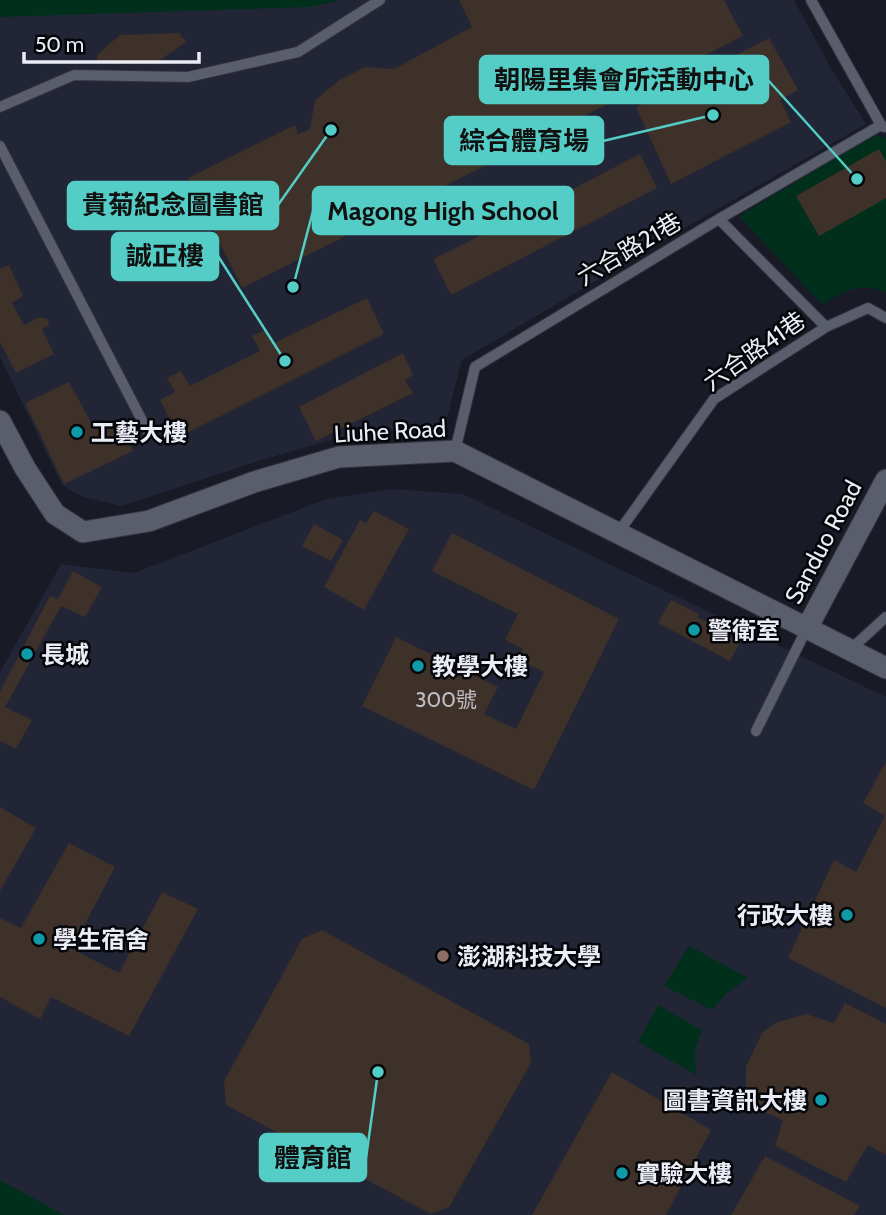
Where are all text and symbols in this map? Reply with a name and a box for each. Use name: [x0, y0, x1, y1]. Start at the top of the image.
scale bar: [24, 21, 200, 65]
text: 50 m: [35, 32, 84, 57]
callout: 朝陽里集會所活動中心: [480, 56, 768, 103]
text: 朝陽里集會所活動中心: [494, 64, 754, 96]
callout: 綜合體育場: [445, 117, 603, 164]
text: 綜合體育場: [459, 125, 589, 157]
callout: 貴菊紀念圖書館: [68, 182, 278, 229]
callout: Magong High School: [313, 187, 573, 234]
text: 貴菊紀念圖書館: [82, 189, 264, 221]
text: Magong High School: [327, 195, 559, 227]
street label: 六合路21巷: [572, 207, 686, 291]
callout: 誠正樓: [112, 233, 218, 280]
text: 誠正樓: [126, 240, 204, 272]
street label: 六合路41巷: [697, 305, 811, 397]
street label: Liuhe Road: [333, 414, 447, 448]
place label: 工藝大樓: [91, 418, 187, 447]
marker: 工藝大樓: [69, 424, 85, 440]
street label: Sanduo Road: [778, 475, 868, 609]
place label: 警衛室: [708, 616, 780, 645]
marker: 警衛室: [686, 622, 702, 638]
place label: 長城: [41, 640, 89, 669]
marker: 長城: [19, 646, 35, 662]
place label: 教學大樓: [432, 652, 528, 681]
marker: 教學大樓: [410, 658, 426, 674]
house number: 300號: [415, 687, 477, 712]
place label: 行政大樓: [737, 901, 833, 930]
marker: 行政大樓: [839, 907, 855, 923]
place label: 學生宿舍: [53, 925, 149, 954]
marker: 學生宿舍: [31, 931, 47, 947]
place label: 澎湖科技大學: [457, 942, 601, 971]
marker: 澎湖科技大學: [435, 948, 451, 964]
place label: 圖書資訊大樓: [663, 1086, 807, 1115]
marker: 圖書資訊大樓: [813, 1092, 829, 1108]
callout: 體育館: [260, 1134, 366, 1181]
text: 體育館: [274, 1142, 352, 1174]
place label: 實驗大樓: [636, 1159, 732, 1188]
marker: 實驗大樓: [614, 1165, 630, 1181]

